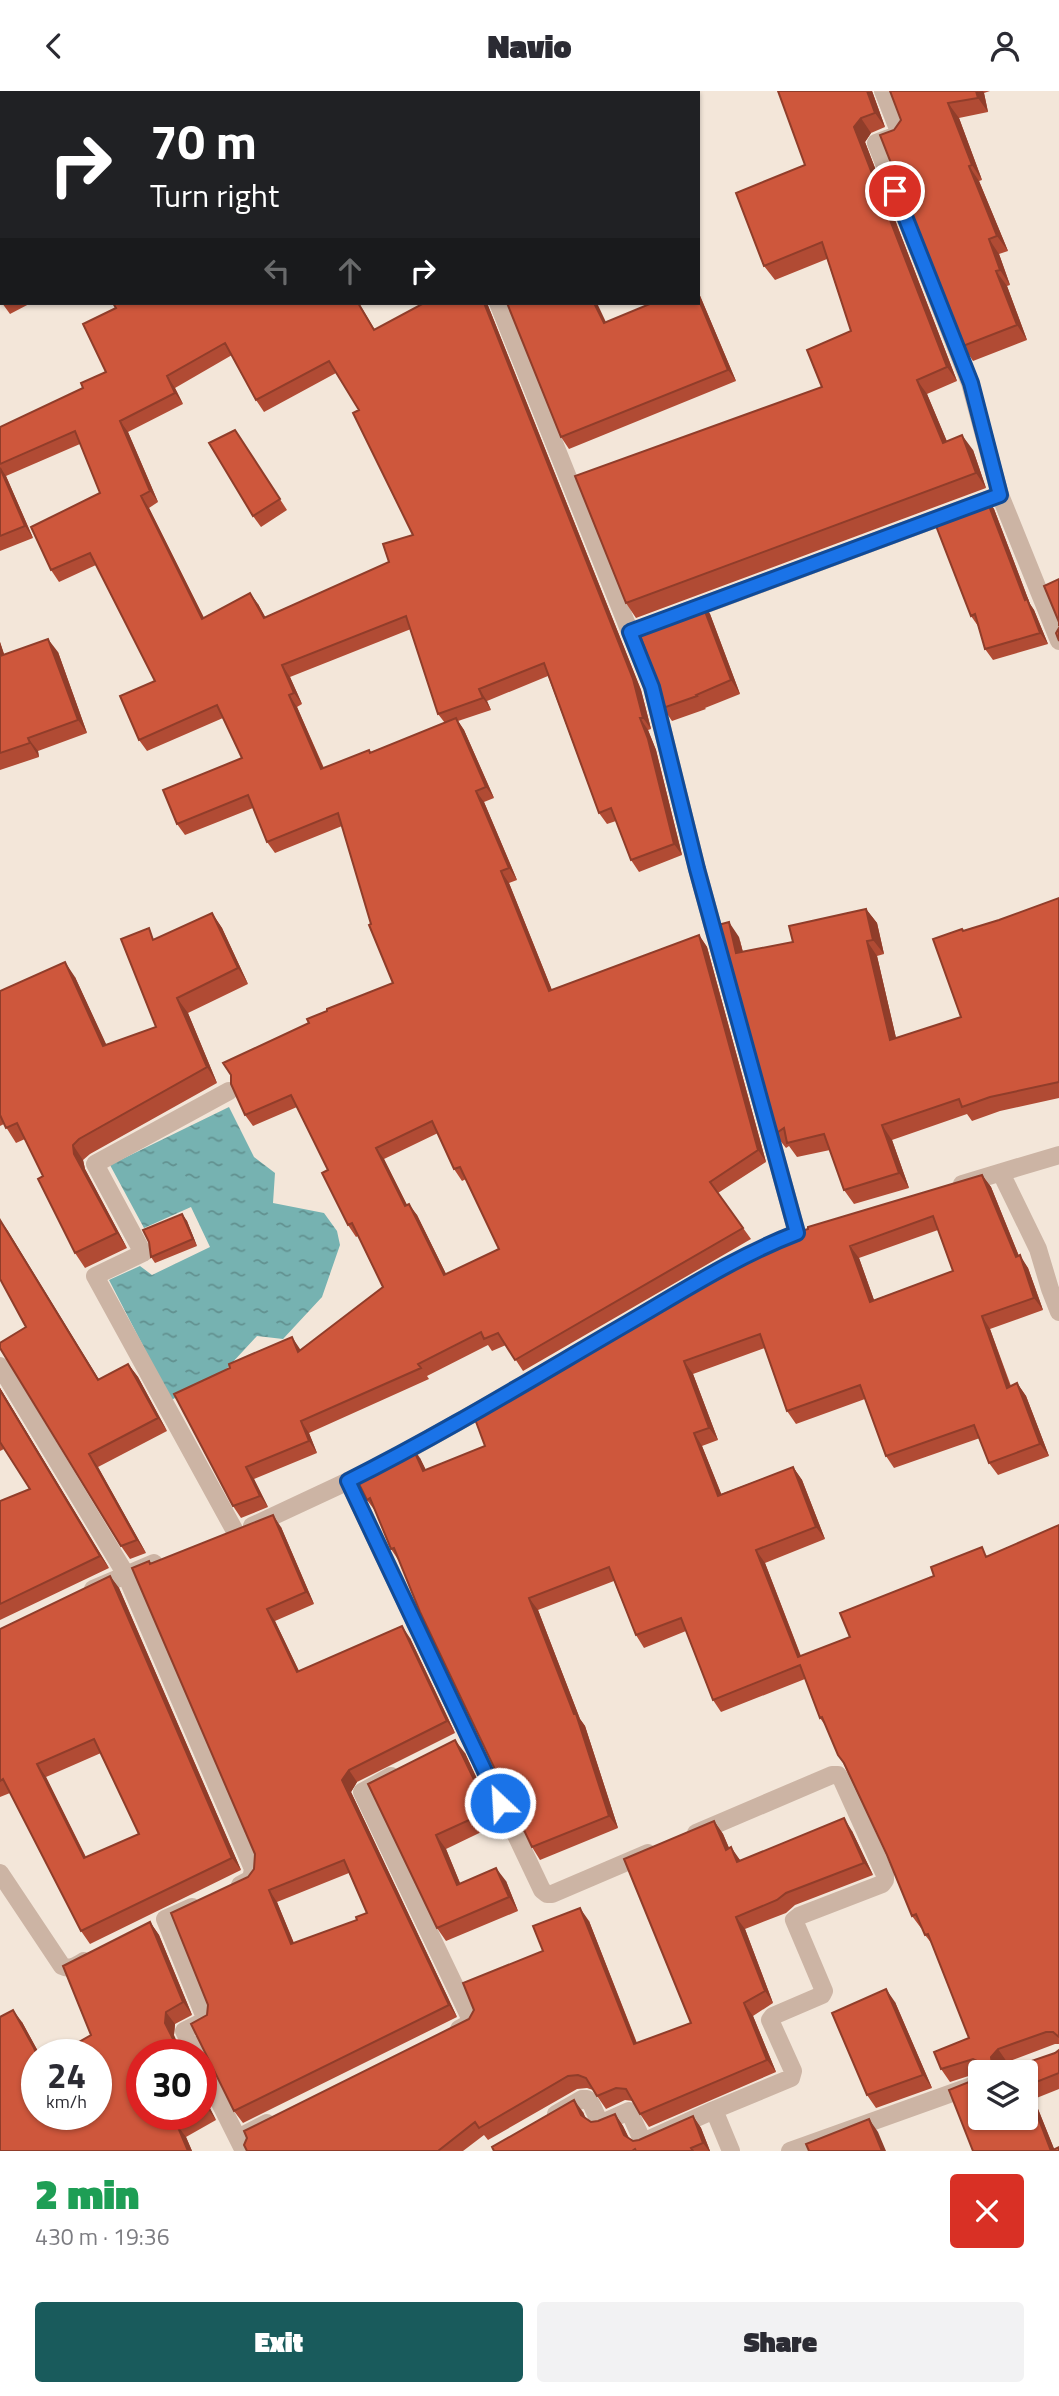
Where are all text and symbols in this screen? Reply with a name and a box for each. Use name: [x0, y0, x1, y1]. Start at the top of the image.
text: Navio: [488, 22, 571, 70]
icon: back: [35, 27, 73, 65]
icon: person: [986, 27, 1024, 65]
text: 70 m: [150, 103, 257, 178]
icon: right: [35, 119, 126, 210]
pin: [865, 161, 925, 221]
text: Turn right: [150, 171, 279, 219]
icon: arrive: [876, 172, 914, 210]
icon: left: [258, 252, 296, 290]
icon: ahead: [331, 252, 369, 290]
icon: right: [404, 252, 442, 290]
position arrow: [463, 1766, 537, 1840]
speed limit sign: 30: [126, 2039, 217, 2130]
text: 24: [47, 2048, 86, 2102]
map controls: [968, 2060, 1038, 2130]
button: layers: [968, 2060, 1038, 2130]
text: km/h: [46, 2088, 87, 2115]
text: 2 min: [35, 2161, 139, 2225]
button: close: [950, 2174, 1024, 2248]
text: 430 m · 19:36: [35, 2219, 170, 2254]
button: Exit: [35, 2302, 523, 2382]
button: Share: [537, 2302, 1024, 2382]

